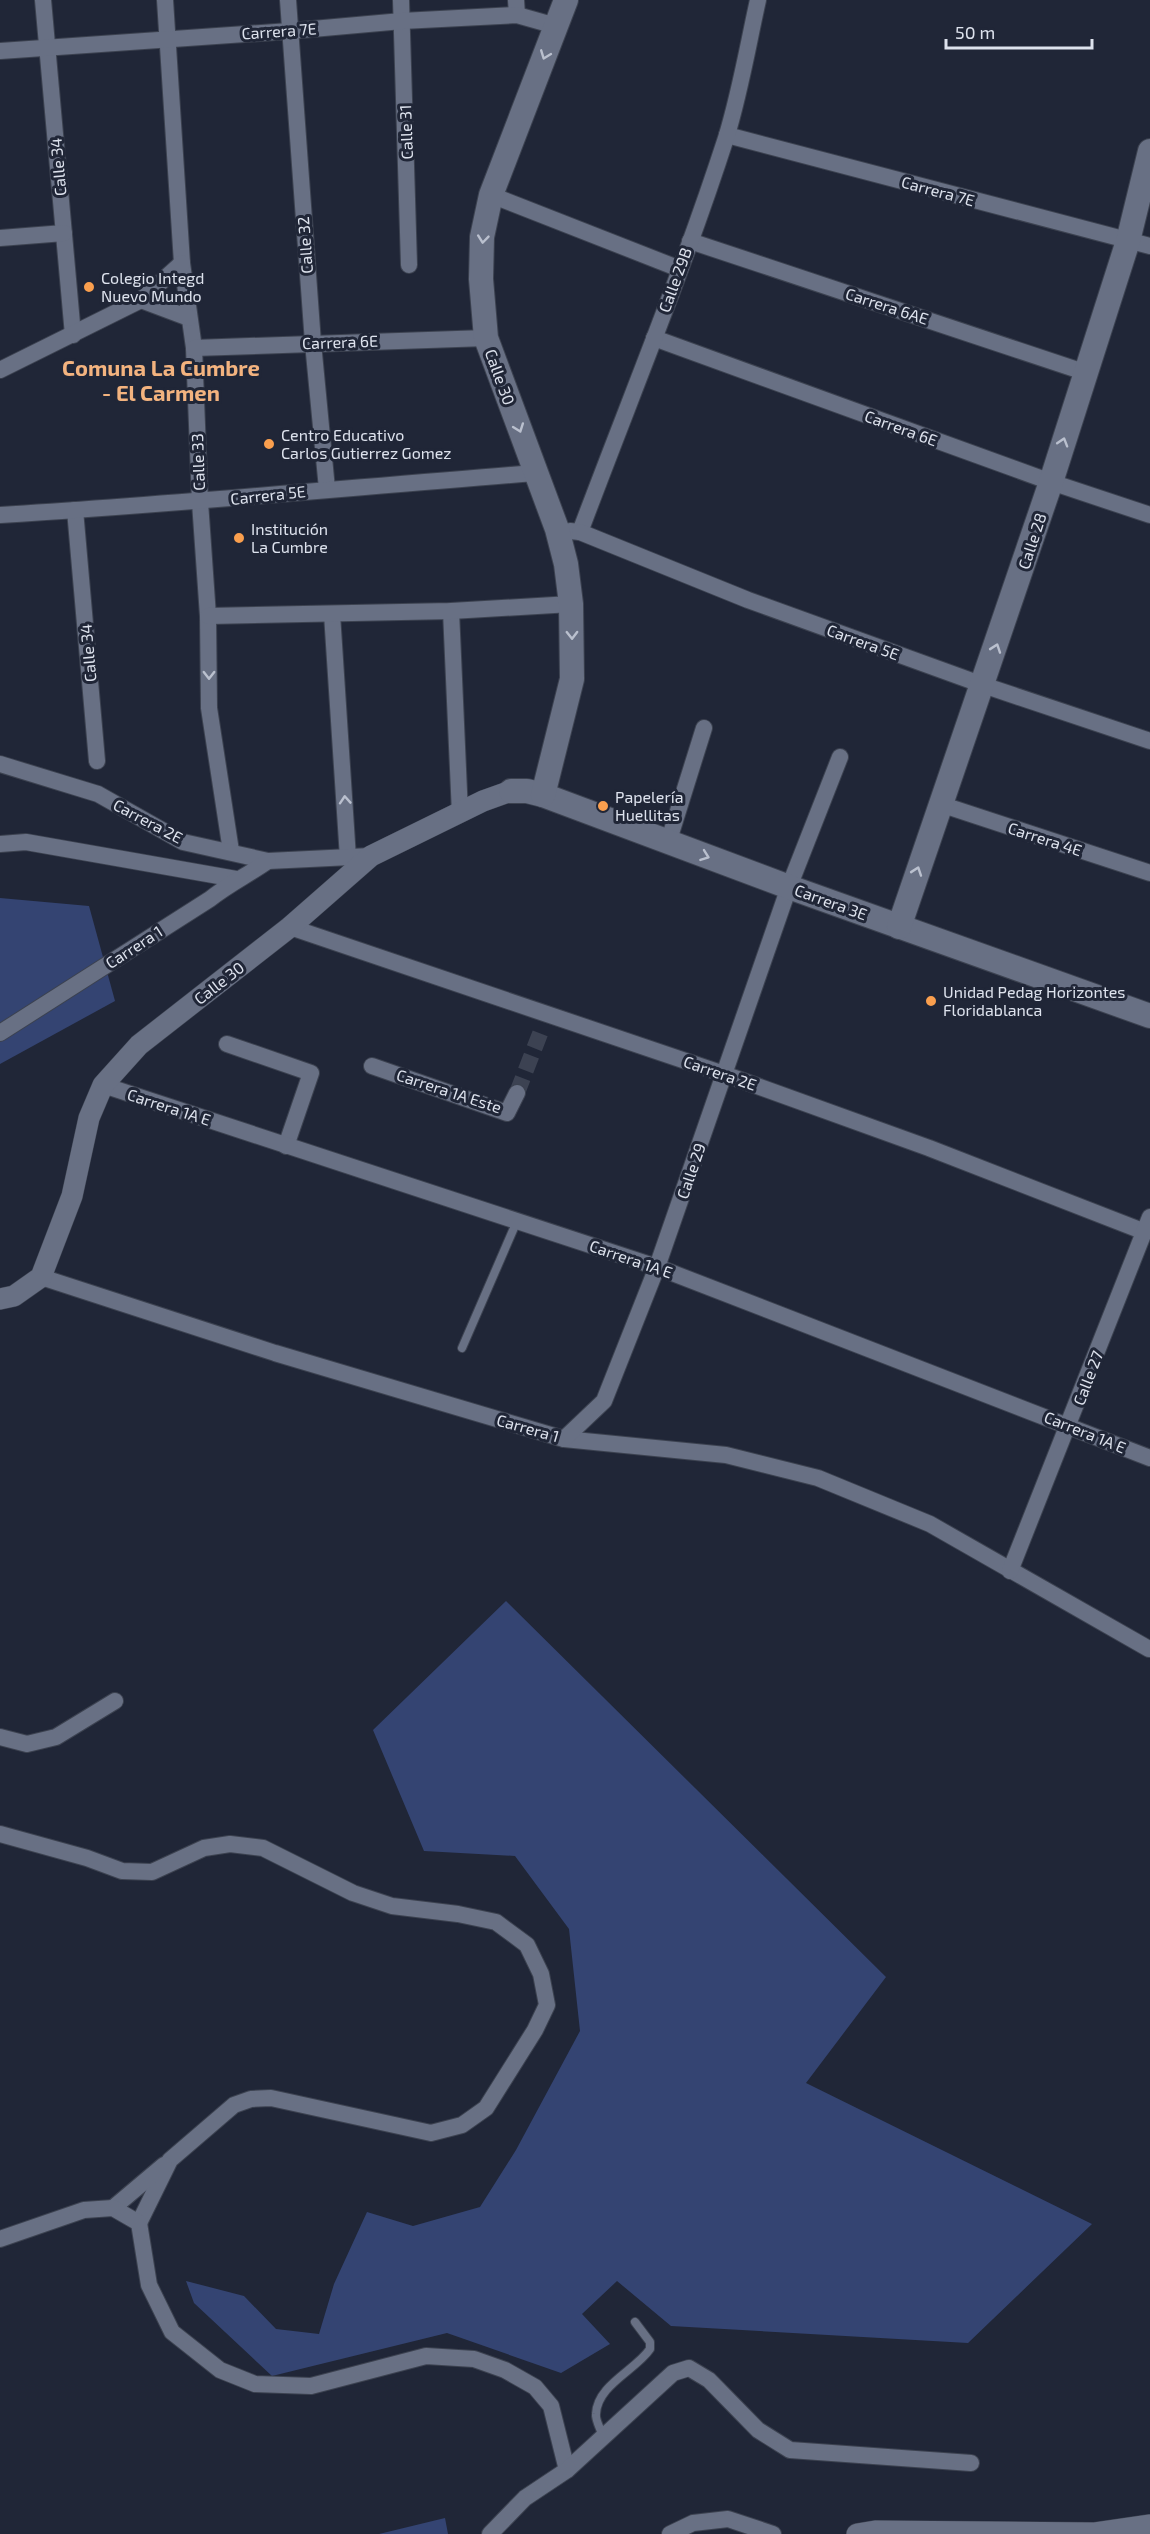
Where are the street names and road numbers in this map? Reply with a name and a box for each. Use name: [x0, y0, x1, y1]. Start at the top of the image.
street label: Carrera 7E: [241, 18, 317, 43]
street label: Calle 31: [395, 104, 416, 160]
street label: Calle 34: [45, 137, 70, 197]
street label: Carrera 7E: [899, 172, 977, 209]
street label: Calle 32: [293, 216, 316, 274]
street label: Calle 29B: [654, 245, 695, 315]
street label: Carrera 6AE: [843, 283, 931, 328]
street label: Carrera 6E: [302, 331, 378, 352]
street label: Calle 30: [482, 346, 519, 407]
street label: Carrera 6E: [862, 406, 940, 449]
street label: Calle 33: [187, 433, 208, 491]
street label: Carrera 5E: [229, 481, 306, 508]
street label: Calle 28: [1013, 510, 1050, 571]
street label: Carrera 5E: [824, 620, 902, 663]
street label: Calle 34: [75, 623, 100, 683]
street label: Carrera 2E: [110, 794, 186, 847]
street label: Carrera 4E: [1006, 818, 1085, 859]
street label: Carrera 3E: [792, 880, 870, 923]
street label: Carrera 1: [102, 921, 166, 972]
street label: Calle 30: [190, 957, 247, 1008]
street label: Carrera 2E: [681, 1051, 759, 1094]
street label: Carrera 1A Este: [394, 1065, 504, 1116]
street label: Carrera 1A E: [125, 1084, 213, 1129]
street label: Calle 29: [672, 1140, 709, 1201]
street label: Carrera 1A E: [587, 1235, 675, 1282]
street label: Calle 27: [1068, 1348, 1107, 1408]
street label: Carrera 1A E: [1042, 1407, 1129, 1457]
street label: Carrera 1: [495, 1410, 562, 1446]

